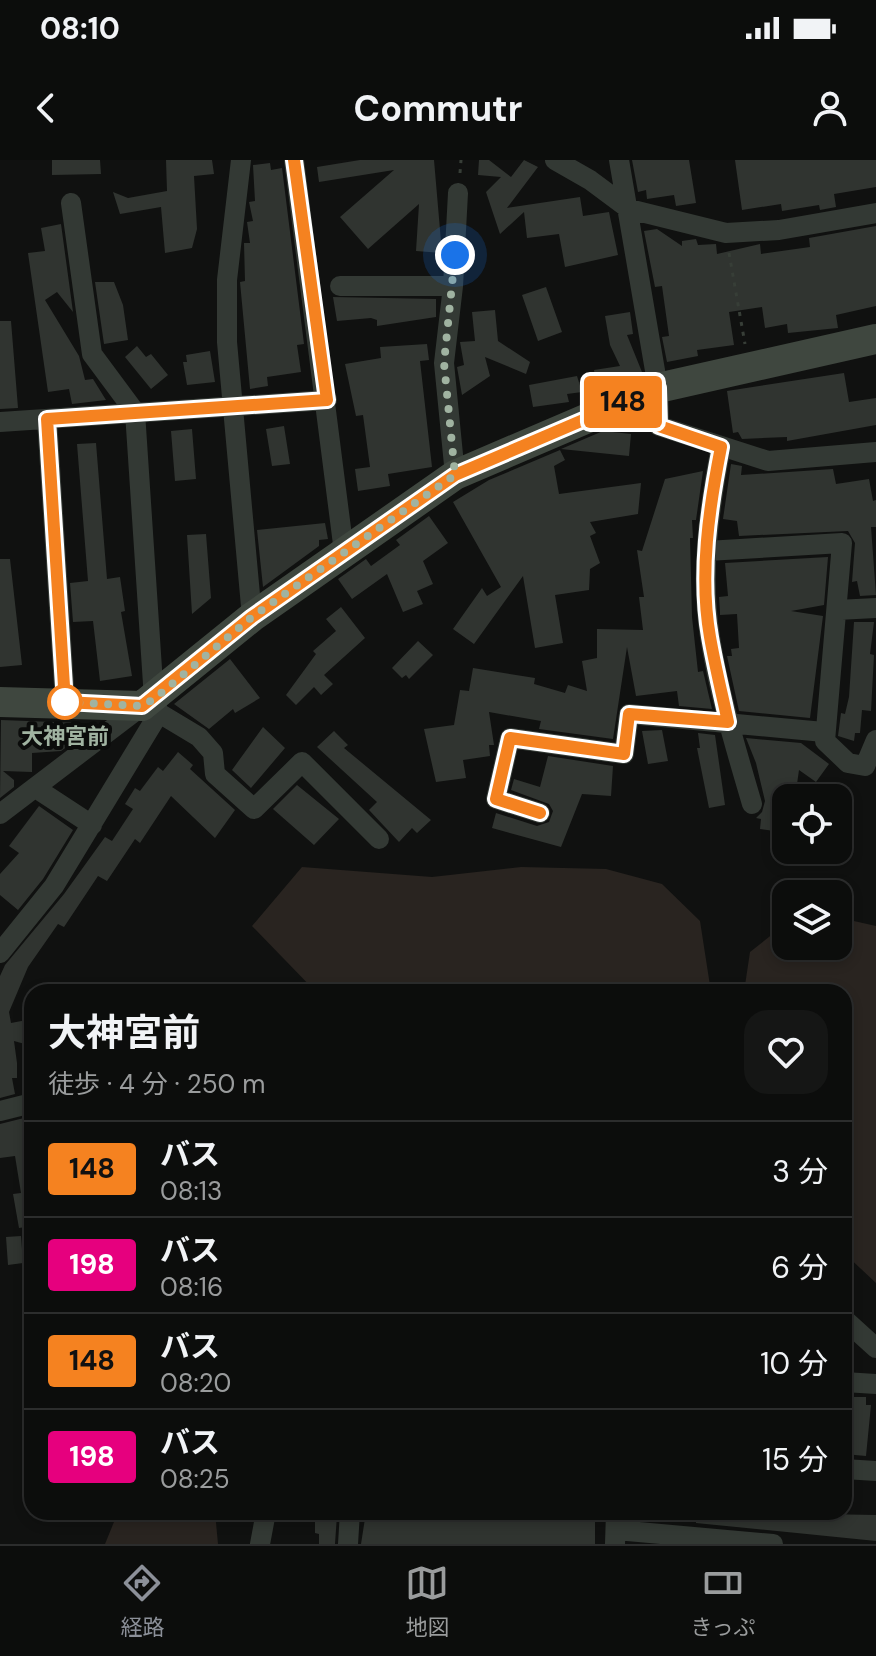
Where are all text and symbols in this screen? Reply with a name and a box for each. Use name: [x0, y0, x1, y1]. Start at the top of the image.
text: 08:10: [40, 9, 120, 48]
text: Commutr: [354, 85, 522, 132]
icon: back: [24, 86, 68, 130]
icon: person: [808, 86, 852, 130]
your location: [435, 235, 475, 275]
line badge: 148: [577, 376, 669, 428]
text: 148: [600, 383, 646, 420]
marker: 大神宮前: [48, 685, 82, 719]
place label: 大神宮前: [21, 722, 109, 751]
map controls: [772, 784, 852, 960]
button: locate: [772, 784, 852, 864]
button: layers: [772, 880, 852, 960]
text: 大神宮前: [48, 1008, 200, 1058]
button: heart: [744, 1010, 828, 1094]
text: 徒歩 · 4 分 · 250 m: [48, 1067, 265, 1101]
text: バス: [160, 1135, 220, 1174]
text: 148: [69, 1150, 115, 1187]
text: 3 分: [772, 1152, 828, 1191]
text: 08:13: [160, 1174, 222, 1208]
text: バス: [160, 1231, 220, 1270]
text: 198: [69, 1246, 115, 1283]
text: 6 分: [771, 1248, 828, 1287]
text: 08:16: [160, 1270, 223, 1304]
text: バス: [160, 1327, 220, 1366]
text: 148: [69, 1342, 115, 1379]
text: 10 分: [760, 1344, 828, 1383]
text: 08:20: [160, 1366, 231, 1400]
text: バス: [160, 1423, 220, 1462]
text: 198: [69, 1438, 115, 1475]
text: 15 分: [762, 1440, 828, 1479]
text: 08:25: [160, 1462, 230, 1496]
tab: 経路: [120, 1561, 164, 1642]
tab: 地図: [405, 1561, 449, 1642]
tab: きっぷ: [690, 1561, 756, 1642]

